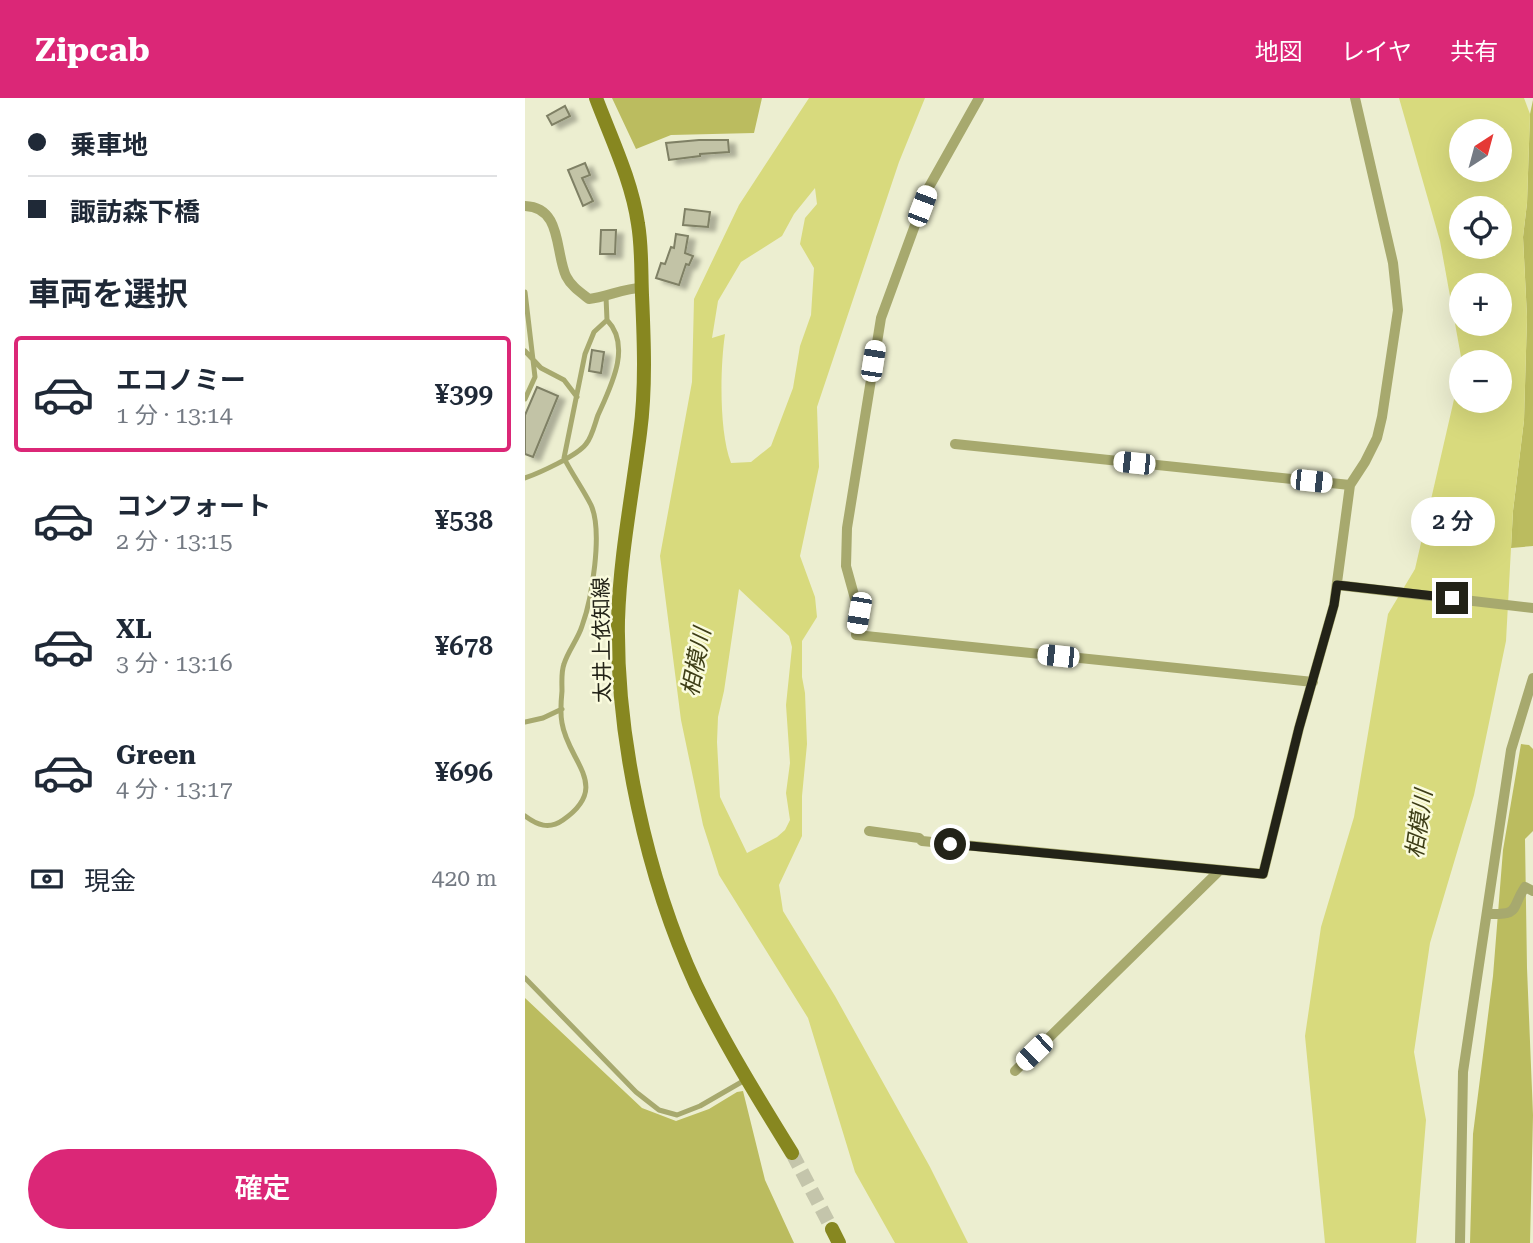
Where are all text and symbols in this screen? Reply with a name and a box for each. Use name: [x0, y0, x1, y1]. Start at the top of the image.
text: Zipcab: [35, 30, 150, 69]
text: 地図: [1255, 38, 1303, 66]
text: レイヤ: [1341, 38, 1412, 66]
text: 共有: [1450, 38, 1498, 66]
north arrow: [1449, 119, 1512, 182]
map controls: [1449, 119, 1512, 413]
text: 乗車地: [70, 130, 148, 160]
car: [905, 183, 940, 229]
button: locate: [1449, 196, 1512, 259]
text: 諏訪森下橋: [70, 197, 200, 227]
button: +: [1449, 273, 1512, 336]
text: 車両を選択: [28, 275, 188, 313]
car: [860, 339, 887, 383]
button: −: [1449, 350, 1512, 413]
icon: car: [32, 363, 95, 426]
text: エコノミー: [116, 365, 246, 395]
text: ¥399: [435, 379, 493, 409]
text: 1 分 · 13:14: [116, 402, 233, 429]
car: [1113, 450, 1156, 476]
car: [1290, 468, 1333, 494]
icon: car: [32, 489, 95, 552]
text: コンフォート: [116, 491, 271, 521]
callout: 2 分: [1410, 496, 1494, 546]
text: ¥538: [435, 505, 493, 535]
text: 2 分: [1432, 508, 1474, 535]
text: 2 分 · 13:15: [116, 528, 233, 555]
street label: 太井上依知線: [589, 577, 615, 703]
route end: [1436, 582, 1468, 614]
car: [846, 590, 873, 636]
text: XL: [116, 614, 152, 644]
icon: car: [32, 615, 95, 678]
water label: 相模川: [677, 623, 717, 699]
text: ¥678: [435, 631, 493, 661]
car: [1037, 643, 1080, 669]
text: 3 分 · 13:16: [116, 650, 233, 677]
text: Green: [116, 740, 196, 770]
icon: car: [32, 741, 95, 804]
text: ¥696: [435, 757, 493, 787]
text: 4 分 · 13:17: [116, 776, 233, 803]
water label: 相模川: [1401, 785, 1438, 860]
route start: [934, 828, 966, 860]
icon: cash: [28, 860, 66, 898]
text: 420 m: [432, 865, 497, 892]
text: 現金: [84, 866, 136, 896]
car: [1012, 1030, 1057, 1074]
button: 確定: [28, 1149, 497, 1229]

